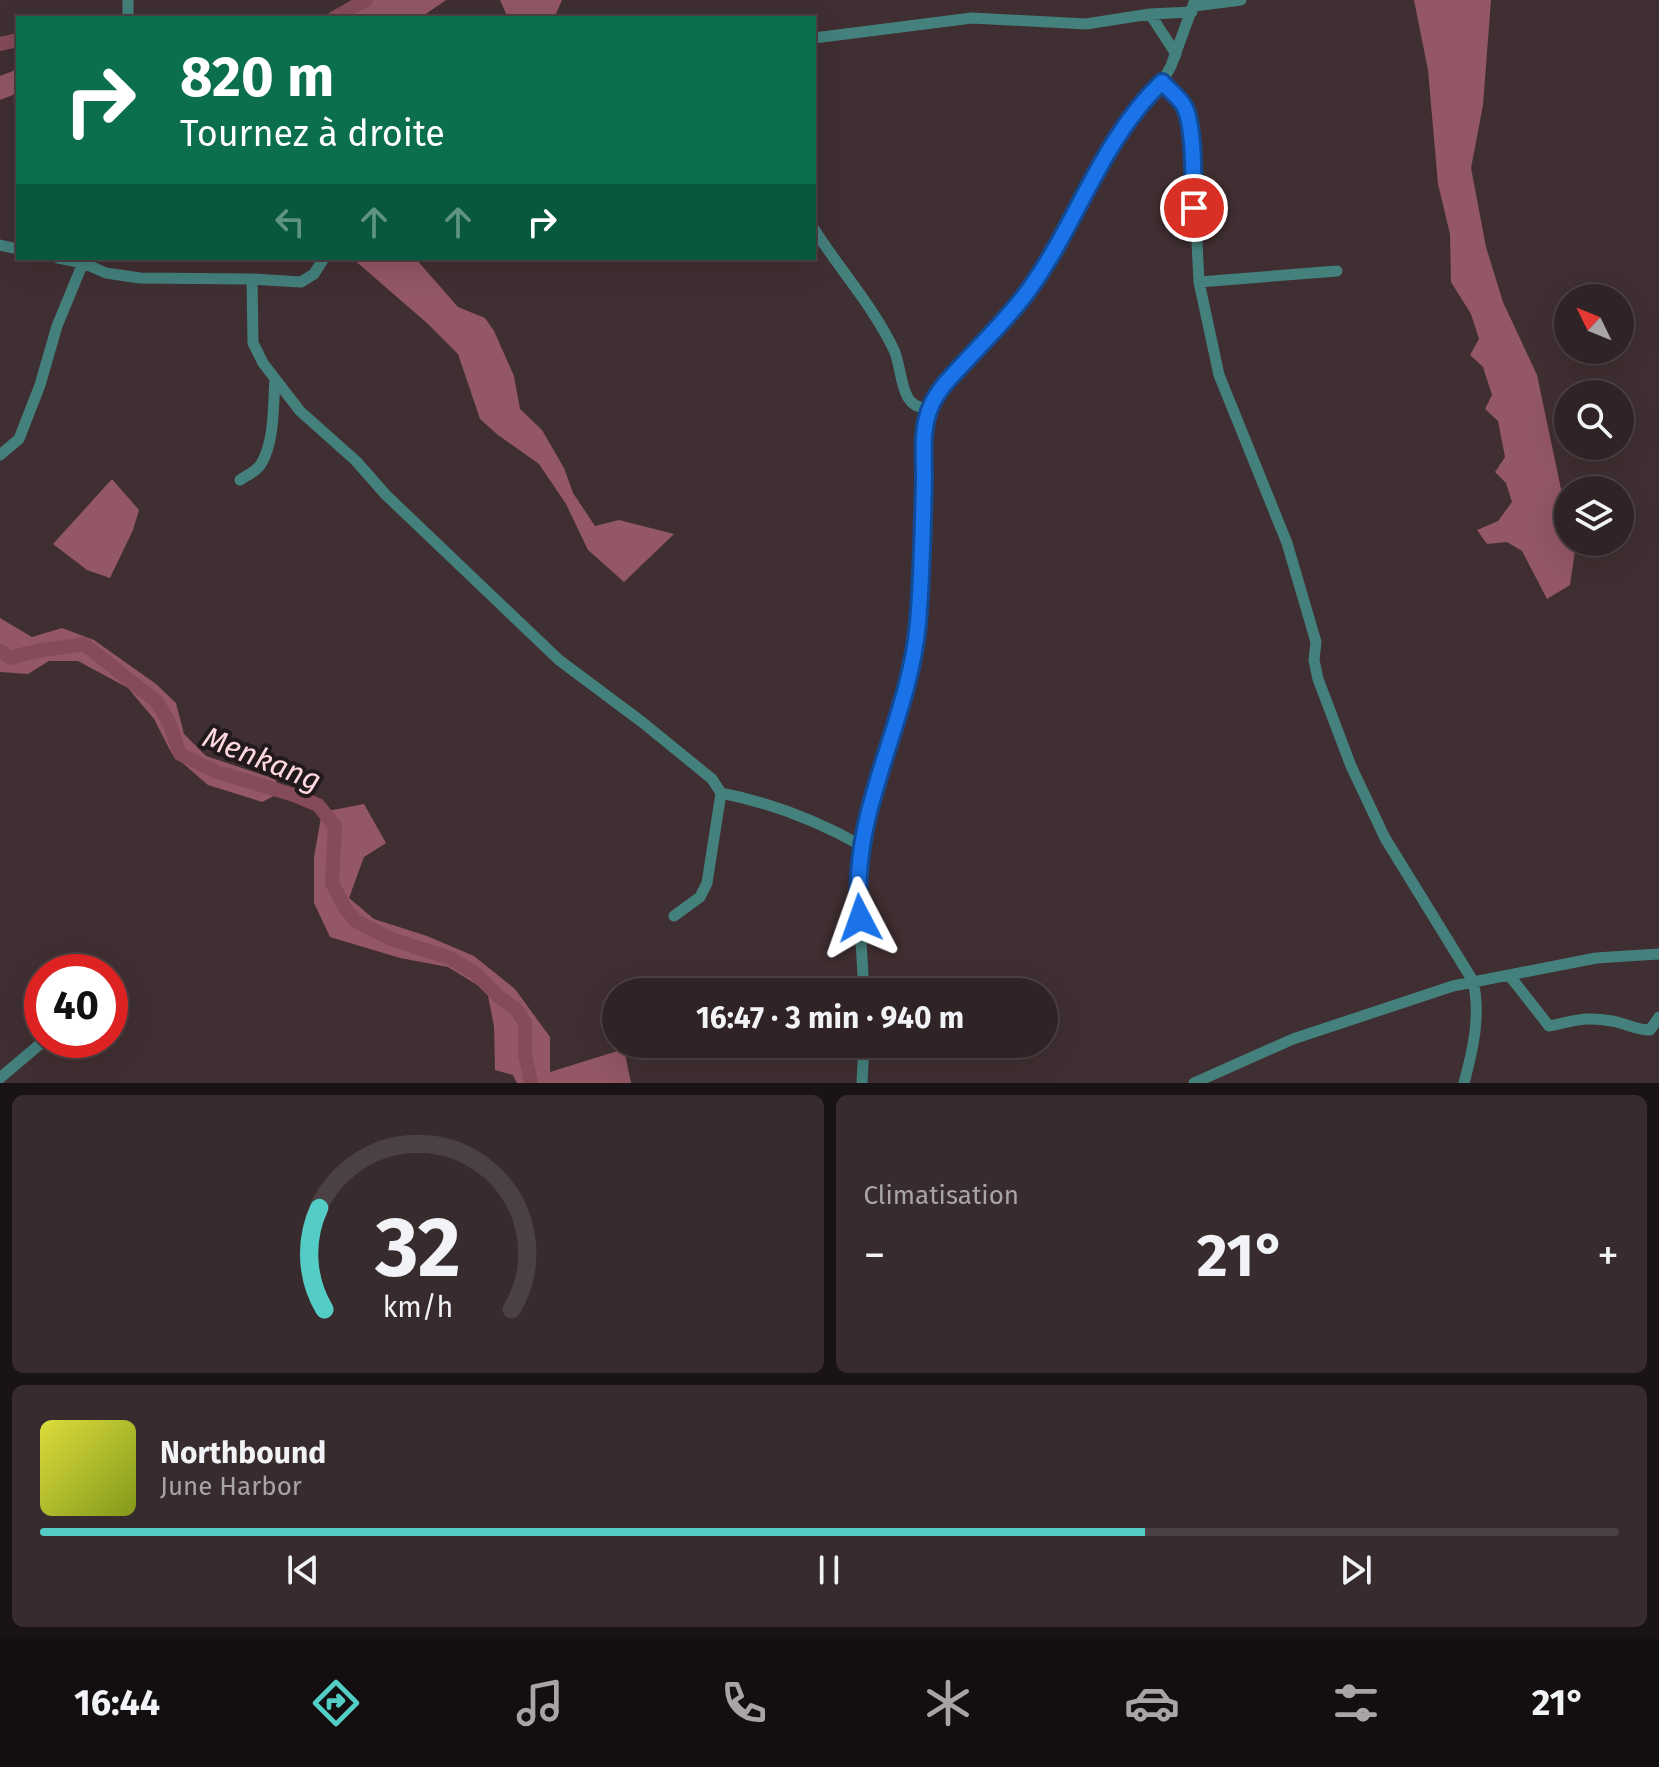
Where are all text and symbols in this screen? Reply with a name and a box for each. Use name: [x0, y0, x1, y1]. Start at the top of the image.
text: 820 m: [180, 44, 334, 111]
icon: right: [48, 48, 152, 152]
text: Tournez à droite: [180, 112, 445, 156]
pin: [1160, 174, 1228, 242]
icon: arrive: [1172, 186, 1216, 230]
icon: left: [268, 200, 312, 244]
icon: ahead: [352, 200, 396, 244]
icon: ahead: [436, 200, 480, 244]
icon: right: [520, 200, 564, 244]
north arrow: [1554, 284, 1634, 364]
map controls: [1554, 284, 1634, 556]
button: search: [1554, 380, 1634, 460]
button: layers: [1554, 476, 1634, 556]
water label: Menkang: [198, 719, 326, 799]
position arrow: [818, 876, 902, 960]
speed limit sign: 40: [24, 954, 128, 1058]
text: 16:47 · 3 min · 940 m: [696, 1000, 964, 1036]
text: Climatisation: [864, 1180, 1019, 1211]
text: 32: [374, 1198, 460, 1298]
text: 21°: [1197, 1220, 1286, 1292]
text: −: [864, 1229, 886, 1282]
text: +: [1597, 1229, 1619, 1282]
text: km/h: [382, 1290, 453, 1325]
text: Northbound: [160, 1435, 326, 1471]
text: June Harbor: [160, 1471, 302, 1502]
icon: previous: [281, 1548, 325, 1592]
icon: pause: [807, 1548, 851, 1592]
icon: next: [1334, 1548, 1378, 1592]
icon: directions: [308, 1675, 364, 1731]
icon: music: [512, 1675, 568, 1731]
icon: phone: [716, 1675, 772, 1731]
icon: climate: [920, 1675, 976, 1731]
icon: car: [1124, 1675, 1180, 1731]
icon: filters: [1328, 1675, 1384, 1731]
text: 16:44: [74, 1681, 160, 1725]
text: 21°: [1532, 1681, 1585, 1725]

